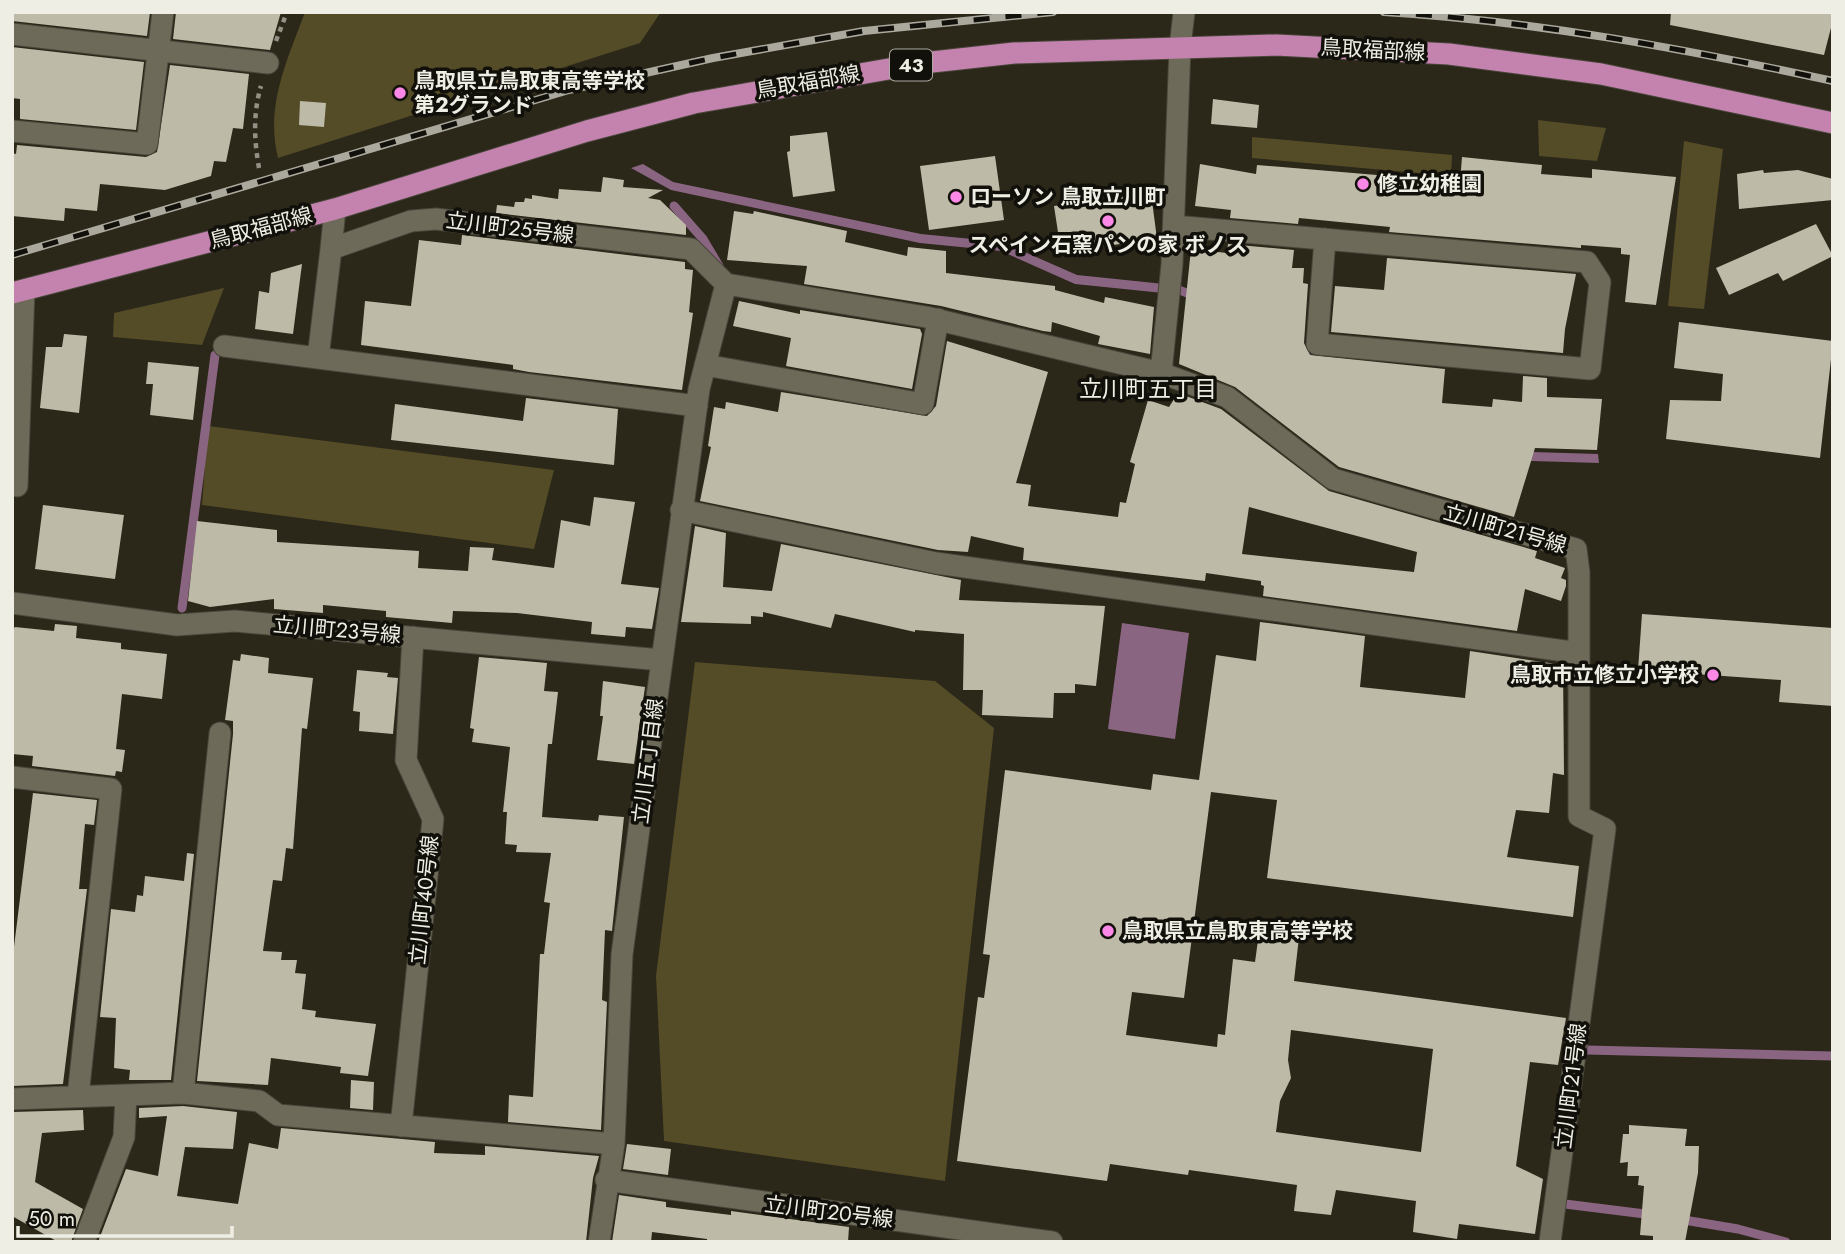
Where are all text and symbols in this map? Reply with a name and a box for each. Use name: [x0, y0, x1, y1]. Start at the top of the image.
street label: 鳥取福部線: [1320, 32, 1426, 68]
road number: 43: [890, 50, 932, 80]
street label: 鳥取福部線: [754, 58, 862, 106]
place label: 鳥取県立鳥取東高等学校 第2グランド: [414, 66, 645, 120]
marker: 鳥取県立鳥取東高等学校 第2グランド: [392, 85, 408, 101]
place label: 修立幼稚園: [1377, 169, 1482, 199]
marker: 修立幼稚園: [1355, 176, 1371, 192]
place label: ローソン 鳥取立川町: [970, 182, 1165, 212]
marker: ローソン 鳥取立川町: [948, 189, 964, 205]
street label: 鳥取福部線: [206, 200, 316, 256]
street label: 立川町25号線: [444, 205, 576, 251]
marker: スペイン石窯パンの家 ボノス: [1100, 213, 1116, 229]
place label: スペイン石窯パンの家 ボノス: [969, 230, 1247, 260]
district label: 立川町五丁目: [1079, 372, 1217, 406]
street label: 立川町21号線: [1440, 497, 1570, 561]
street label: 立川町23号線: [272, 609, 402, 651]
place label: 鳥取市立修立小学校: [1510, 660, 1699, 690]
marker: 鳥取市立修立小学校: [1705, 667, 1721, 683]
street label: 立川五丁目線: [625, 697, 671, 825]
street label: 立川町40号線: [402, 834, 446, 966]
place label: 鳥取県立鳥取東高等学校: [1122, 916, 1353, 946]
marker: 鳥取県立鳥取東高等学校: [1100, 923, 1116, 939]
street label: 立川町21号線: [1548, 1021, 1594, 1151]
street label: 立川町20号線: [763, 1189, 895, 1235]
scale bar: [18, 1194, 231, 1238]
text: 50 m: [28, 1204, 75, 1234]

